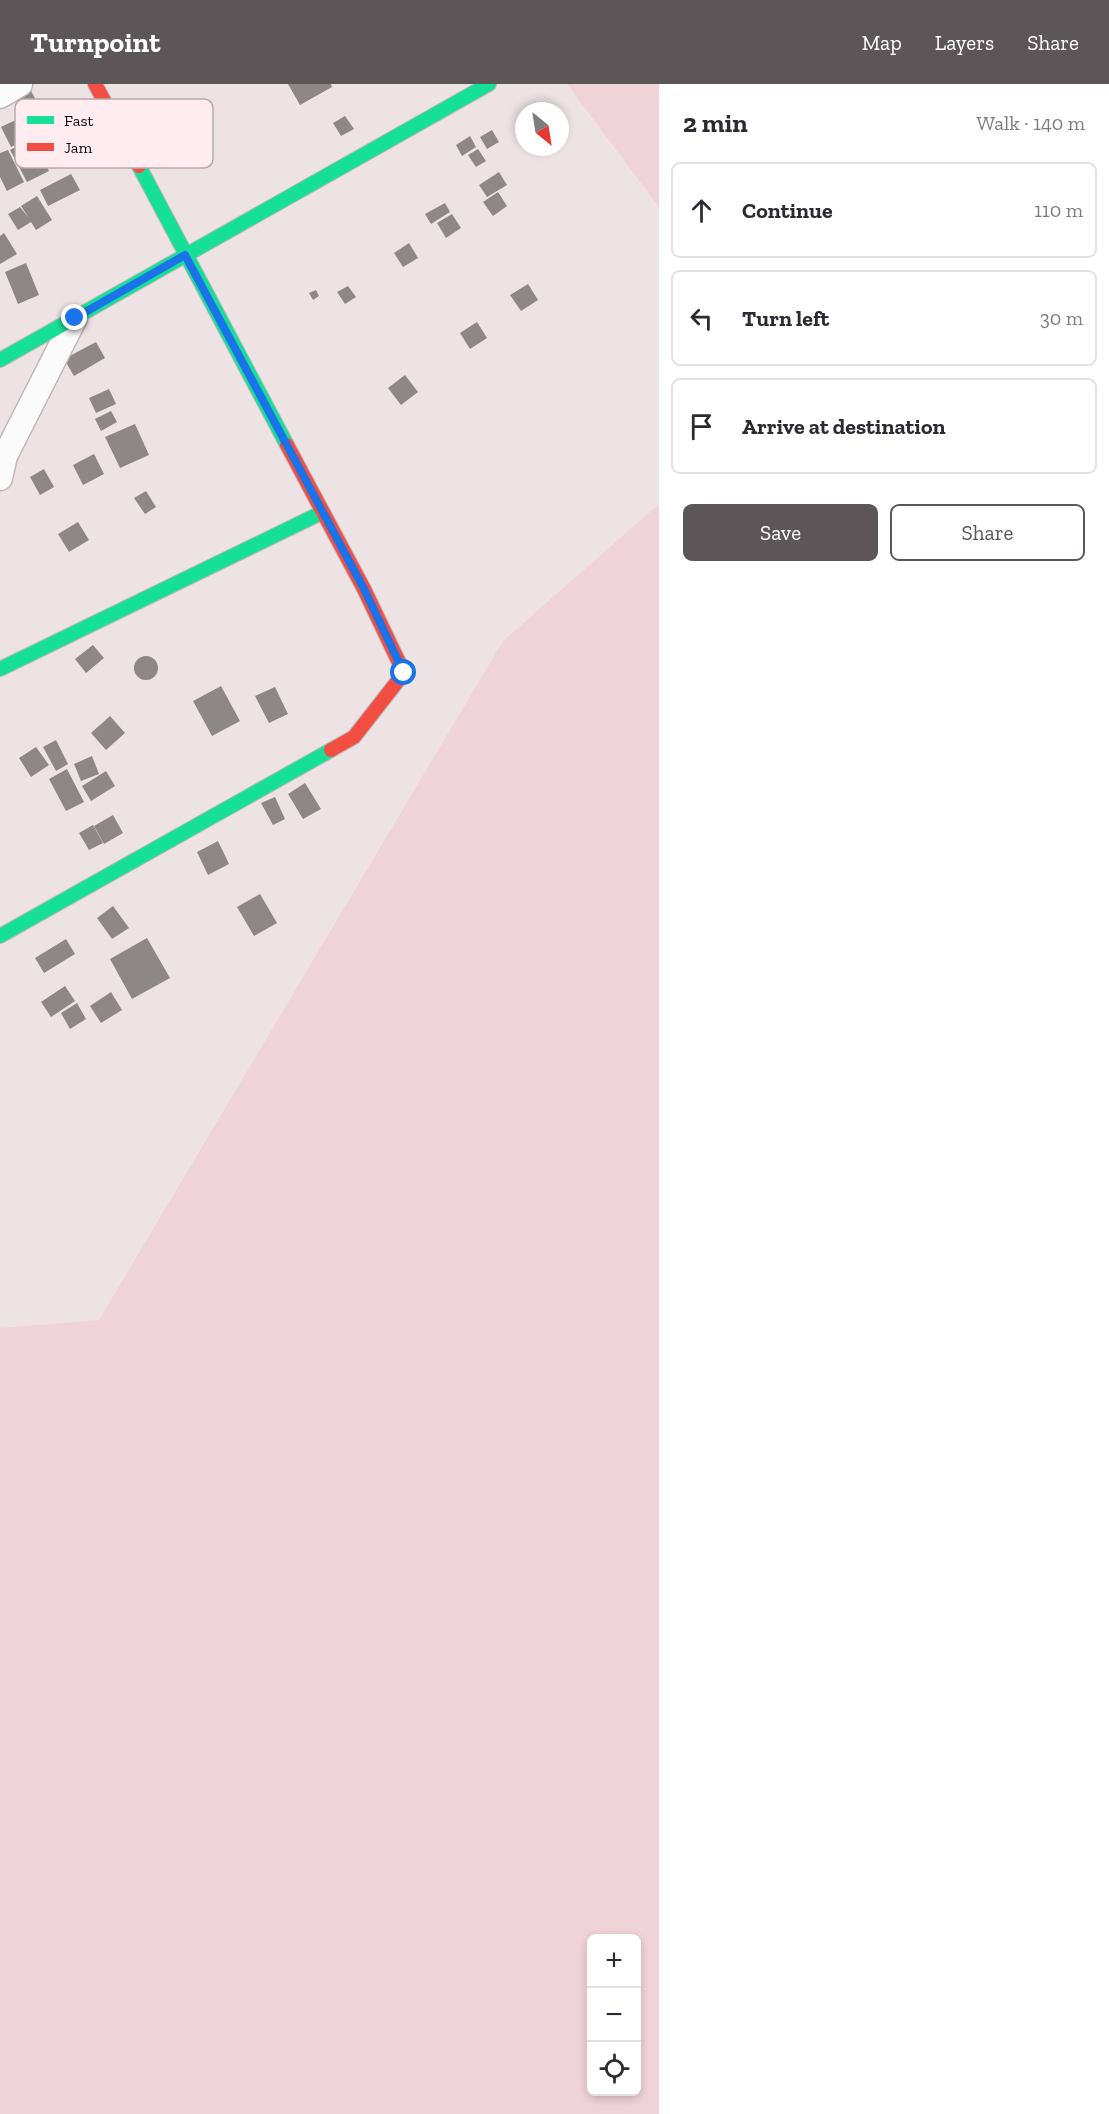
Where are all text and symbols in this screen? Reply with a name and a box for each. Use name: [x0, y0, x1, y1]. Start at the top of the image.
text: Turnpoint: [30, 26, 160, 59]
text: Map: [862, 30, 902, 55]
text: Layers: [935, 30, 994, 55]
text: Share: [1027, 30, 1079, 55]
legend: [15, 99, 213, 168]
north arrow: [515, 102, 569, 156]
text: 2 min: [683, 107, 748, 139]
text: Fast: [64, 111, 93, 130]
text: Walk · 140 m: [977, 111, 1085, 135]
text: Jam: [64, 138, 93, 157]
icon: ahead: [685, 194, 718, 227]
text: Continue: [742, 197, 833, 224]
text: 110 m: [1034, 198, 1083, 222]
icon: left: [685, 302, 718, 335]
route end: [61, 304, 87, 330]
text: Turn left: [742, 305, 829, 332]
text: 30 m: [1040, 306, 1083, 330]
icon: arrive: [685, 410, 718, 443]
text: Arrive at destination: [742, 413, 945, 440]
button: Save: [683, 504, 878, 561]
button: Share: [890, 504, 1085, 561]
route start: [390, 659, 416, 685]
map controls: [587, 1934, 641, 2096]
button: +: [587, 1934, 641, 1988]
button: −: [587, 1988, 641, 2042]
button: locate: [587, 2042, 641, 2096]

